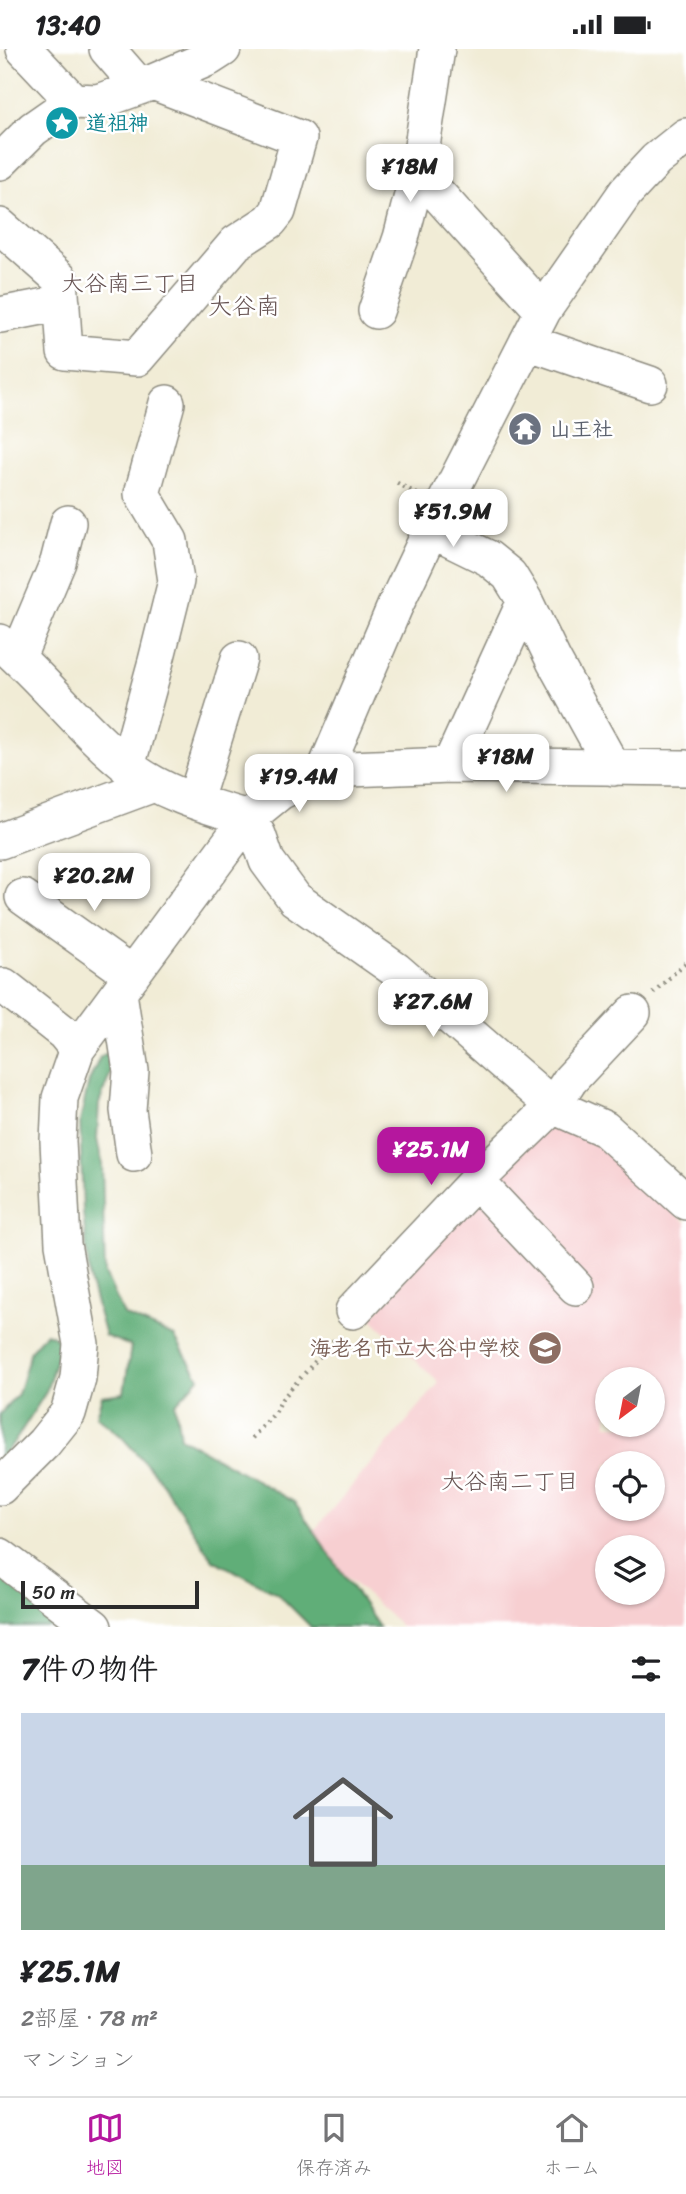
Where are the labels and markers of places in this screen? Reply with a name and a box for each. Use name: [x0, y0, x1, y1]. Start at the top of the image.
place icon: 道祖神: [43, 104, 81, 142]
place label: 道祖神: [86, 104, 149, 142]
pin: ¥18M: [369, 145, 451, 204]
temple icon: 山王社: [506, 410, 544, 448]
place label: 山王社: [550, 410, 613, 448]
pin: ¥51.9M: [396, 489, 510, 549]
pin: ¥18M: [465, 735, 547, 794]
pin: ¥19.4M: [242, 755, 356, 814]
pin: ¥20.2M: [37, 853, 151, 913]
pin: ¥27.6M: [376, 979, 490, 1039]
pin: ¥25.1M: [374, 1127, 488, 1187]
place label: 海老名市立大谷中学校: [310, 1329, 520, 1367]
school or university icon: 海老名市立大谷中学校: [526, 1329, 564, 1367]

